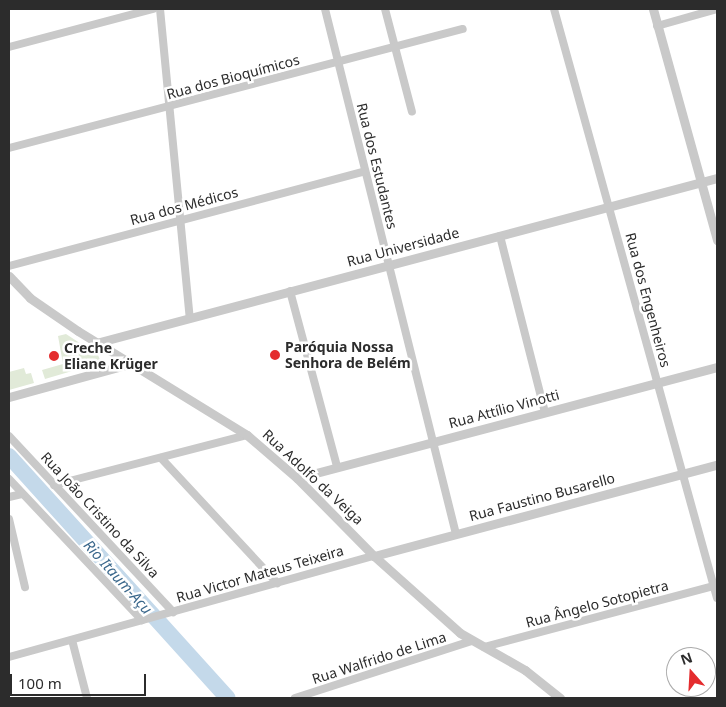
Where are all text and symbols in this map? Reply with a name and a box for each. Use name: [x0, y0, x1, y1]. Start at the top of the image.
street label: Rua dos Bioquímicos: [165, 51, 301, 103]
street label: Rua dos Estudantes: [353, 101, 401, 231]
street label: Rua dos Médicos: [128, 184, 240, 228]
street label: Rua Universidade: [345, 224, 461, 270]
street label: Rua dos Engenheiros: [622, 231, 674, 369]
place label: Paróquia Nossa Senhora de Belém: [285, 339, 411, 372]
place label: Creche Eliane Krüger: [64, 340, 158, 372]
marker: Paróquia Nossa Senhora de Belém: [269, 349, 281, 361]
marker: Creche Eliane Krüger: [48, 350, 60, 362]
street label: Rua Attílio Vinotti: [447, 386, 561, 432]
street label: Rua Adolfo da Veiga: [259, 426, 367, 528]
street label: Rua João Cristino da Silva: [37, 449, 163, 581]
street label: Rua Faustino Busarello: [467, 469, 617, 525]
water label: Rio Itaum-Açu: [80, 536, 156, 618]
street label: Rua Victor Mateus Teixeira: [174, 542, 346, 606]
street label: Rua Ângelo Sotopietra: [524, 577, 670, 631]
street label: Rua Walfrido de Lima: [310, 628, 448, 688]
north arrow: [666, 647, 716, 697]
text: N: [678, 647, 695, 669]
scale bar: [12, 664, 149, 696]
text: 100 m: [18, 673, 62, 693]

